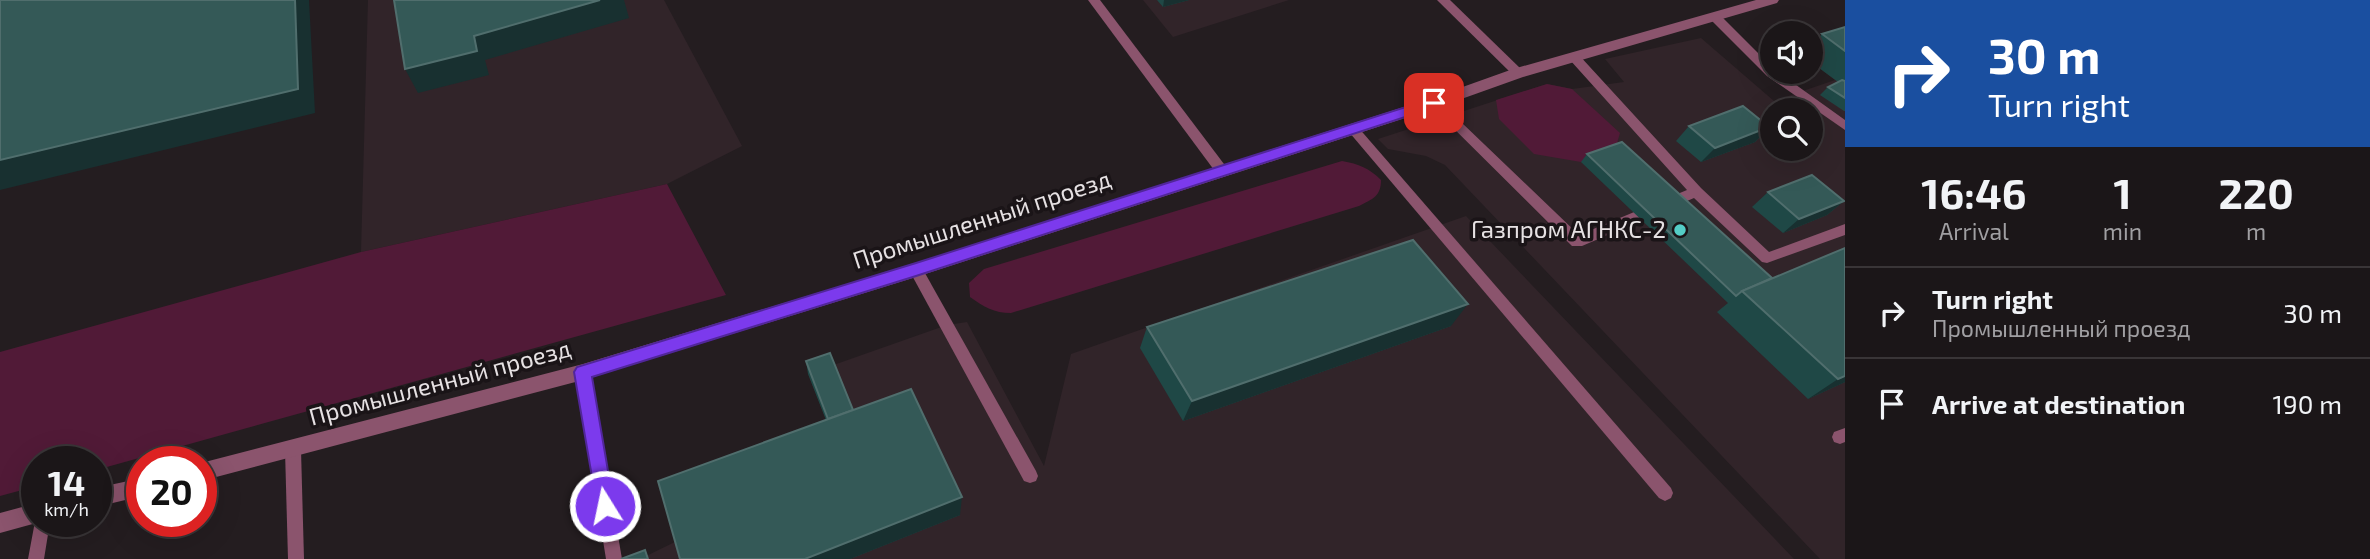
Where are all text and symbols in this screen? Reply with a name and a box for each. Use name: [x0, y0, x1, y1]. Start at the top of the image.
map controls: [1760, 21, 1823, 161]
button: sound: [1760, 21, 1823, 84]
text: 30 m: [1988, 25, 2100, 84]
icon: right: [1873, 28, 1964, 119]
pin: [1404, 73, 1464, 133]
icon: arrive: [1415, 84, 1453, 122]
text: Turn right: [1988, 85, 2130, 123]
button: search: [1760, 98, 1823, 161]
street label: Промышленный проезд: [849, 163, 1114, 274]
text: 16:46: [1921, 167, 2027, 217]
text: 1: [2113, 167, 2132, 217]
text: 220: [2218, 167, 2294, 217]
place label: Газпром АГНКС-2: [1471, 214, 1666, 243]
text: Arrival: [1939, 217, 2009, 245]
text: min: [2103, 217, 2142, 245]
text: m: [2246, 217, 2266, 245]
marker: Газпром АГНКС-2: [1672, 222, 1688, 238]
text: Turn right: [1932, 283, 2053, 314]
icon: right: [1873, 294, 1911, 332]
text: 30 m: [2283, 297, 2342, 328]
text: Промышленный проезд: [1932, 314, 2191, 342]
street label: Промышленный проезд: [306, 333, 574, 430]
icon: arrive: [1873, 385, 1911, 423]
text: Arrive at destination: [1932, 388, 2185, 419]
text: 190 m: [2273, 388, 2342, 419]
speed limit sign: 20: [126, 446, 217, 537]
text: 14: [48, 461, 85, 503]
position arrow: [568, 469, 642, 543]
text: km/h: [44, 498, 89, 520]

